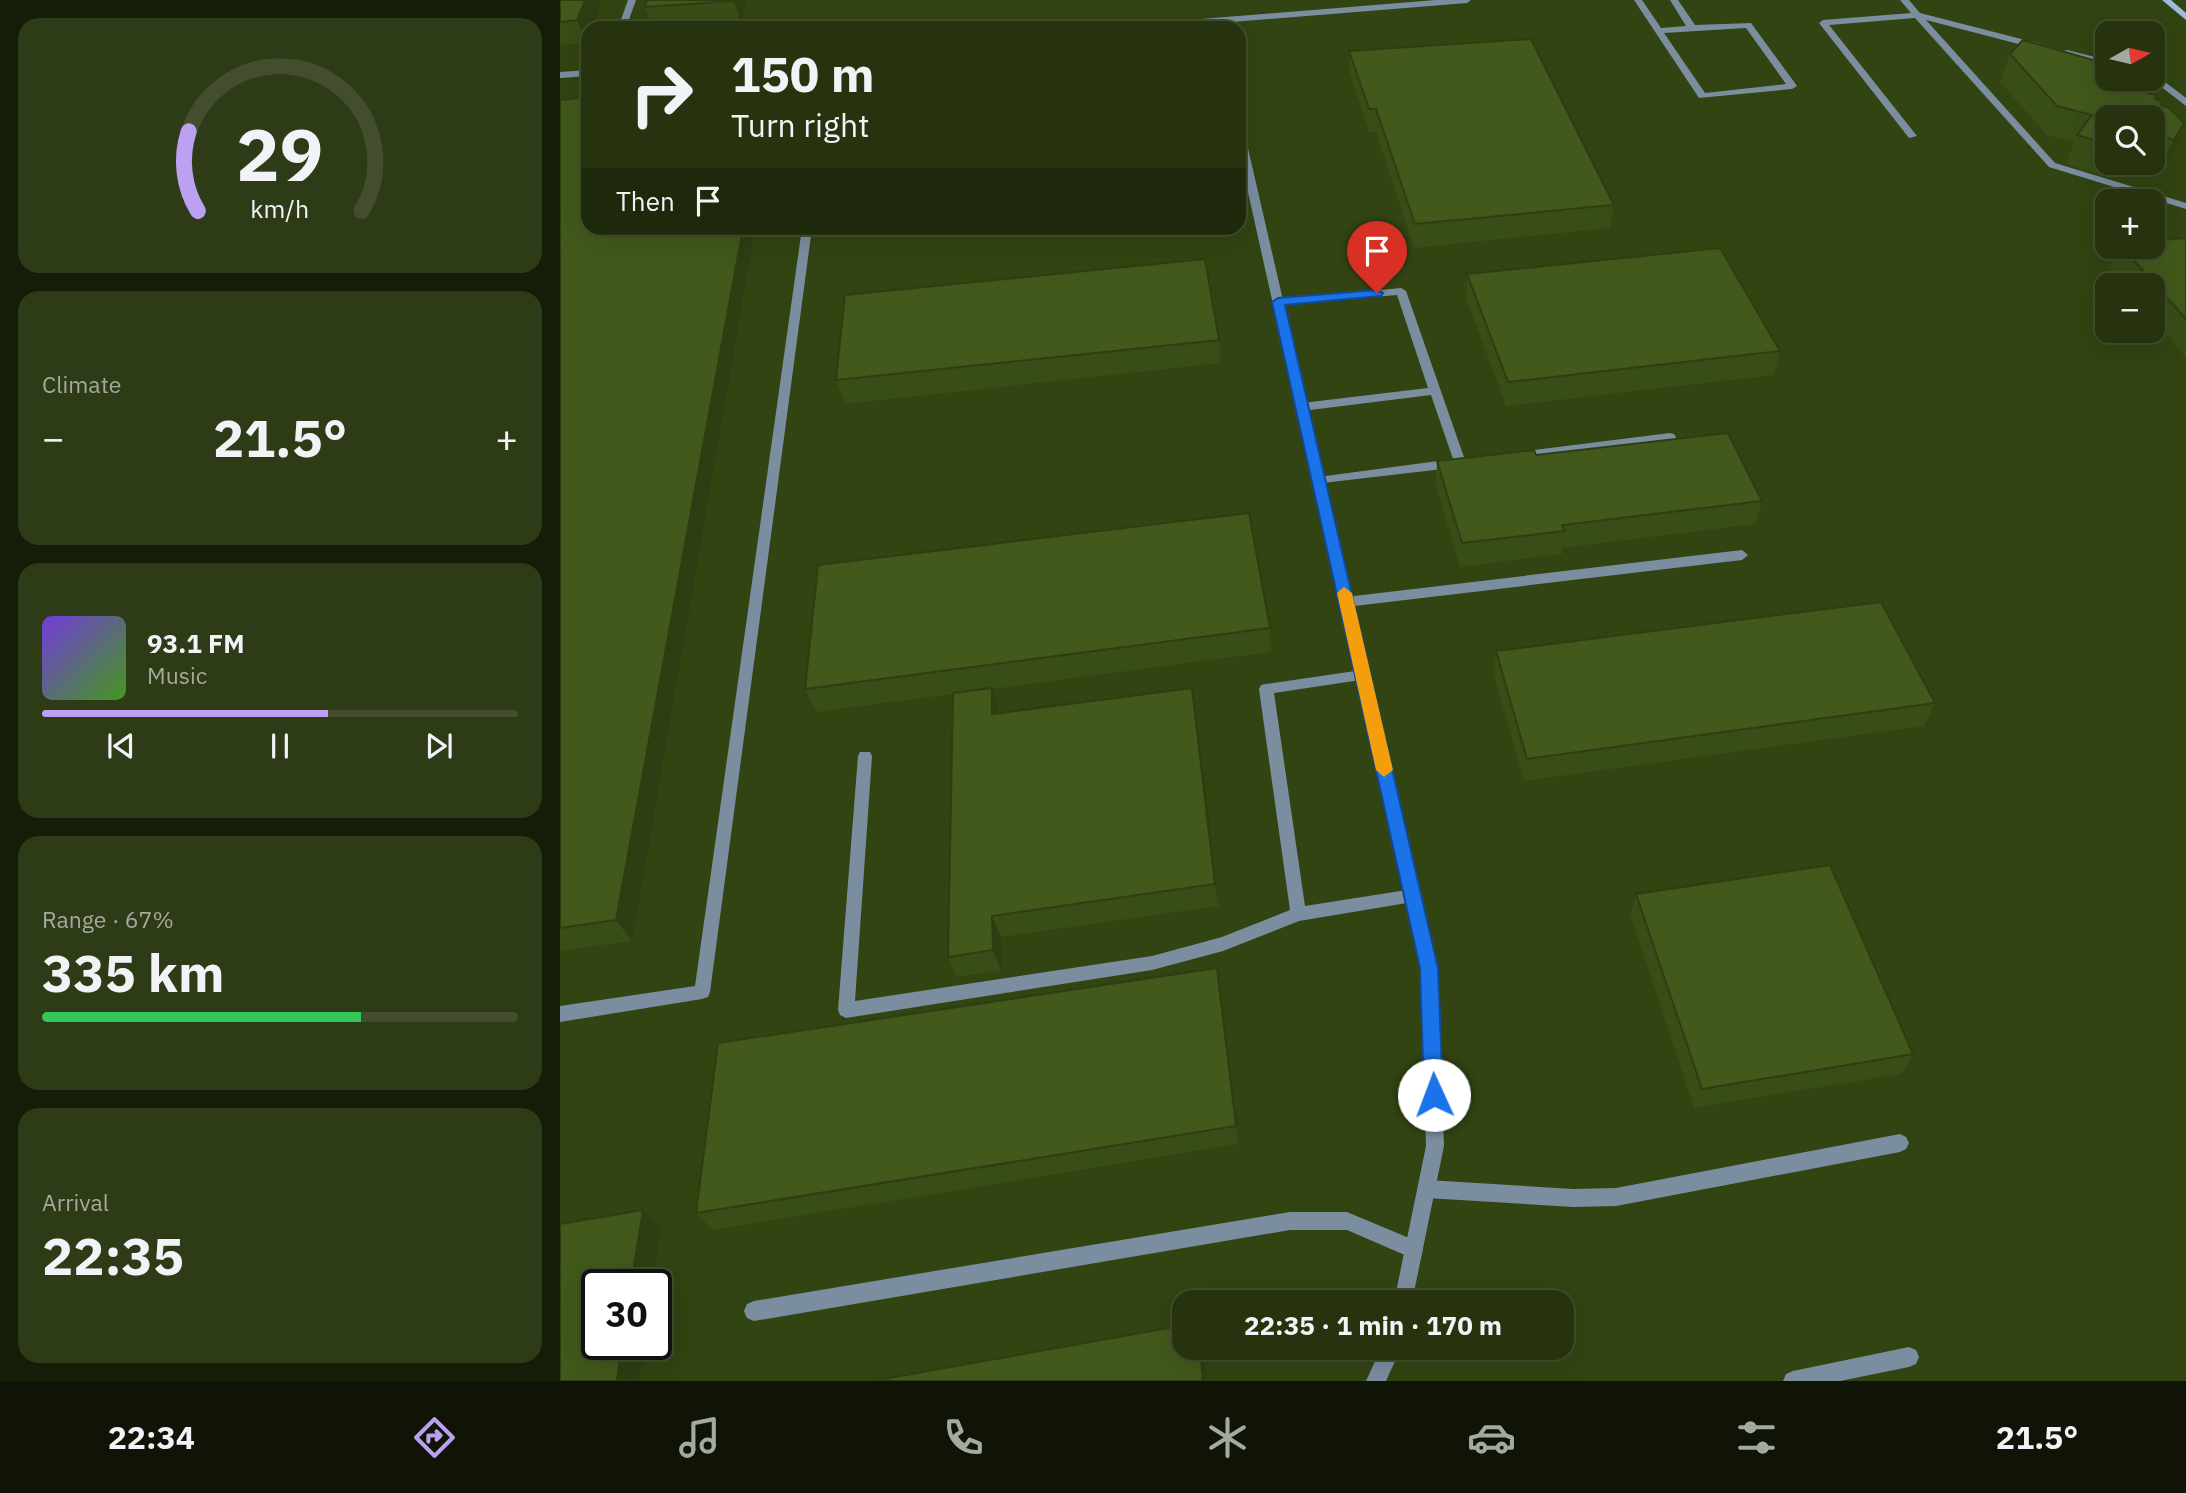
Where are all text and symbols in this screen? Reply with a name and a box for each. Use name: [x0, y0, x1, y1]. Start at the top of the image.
north arrow: [2095, 21, 2165, 91]
map controls: [2095, 21, 2165, 343]
text: 150 m: [731, 42, 875, 105]
icon: right: [616, 49, 707, 140]
text: Turn right: [731, 104, 869, 146]
button: search: [2095, 105, 2165, 175]
text: 29: [236, 107, 324, 202]
icon: arrive: [689, 182, 727, 220]
text: Then: [616, 184, 675, 218]
button: +: [2095, 189, 2165, 259]
text: km/h: [251, 192, 309, 225]
pin: [1347, 221, 1407, 293]
icon: arrive: [1358, 232, 1396, 270]
button: −: [2095, 273, 2165, 343]
text: Climate: [42, 369, 121, 399]
text: 21.5°: [213, 404, 347, 471]
text: −: [42, 413, 65, 462]
text: +: [495, 413, 518, 462]
text: 93.1 FM: [147, 626, 245, 660]
text: Music: [147, 660, 207, 690]
icon: previous: [102, 727, 140, 765]
icon: pause: [261, 727, 299, 765]
icon: next: [420, 727, 458, 765]
text: Range · 67%: [42, 904, 174, 934]
text: 335 km: [42, 939, 224, 1006]
position arrow: [1397, 1058, 1471, 1132]
text: Arrival: [42, 1187, 109, 1217]
text: 22:35: [42, 1222, 184, 1289]
speed limit sign: 30: [581, 1269, 672, 1360]
text: 22:35 · 1 min · 170 m: [1244, 1308, 1502, 1342]
icon: directions: [410, 1413, 459, 1462]
icon: music: [675, 1413, 724, 1462]
icon: phone: [939, 1413, 988, 1462]
icon: climate: [1203, 1413, 1252, 1462]
icon: car: [1467, 1413, 1516, 1462]
icon: filters: [1732, 1413, 1781, 1462]
text: 22:34: [108, 1416, 195, 1458]
text: 21.5°: [1996, 1416, 2078, 1458]

